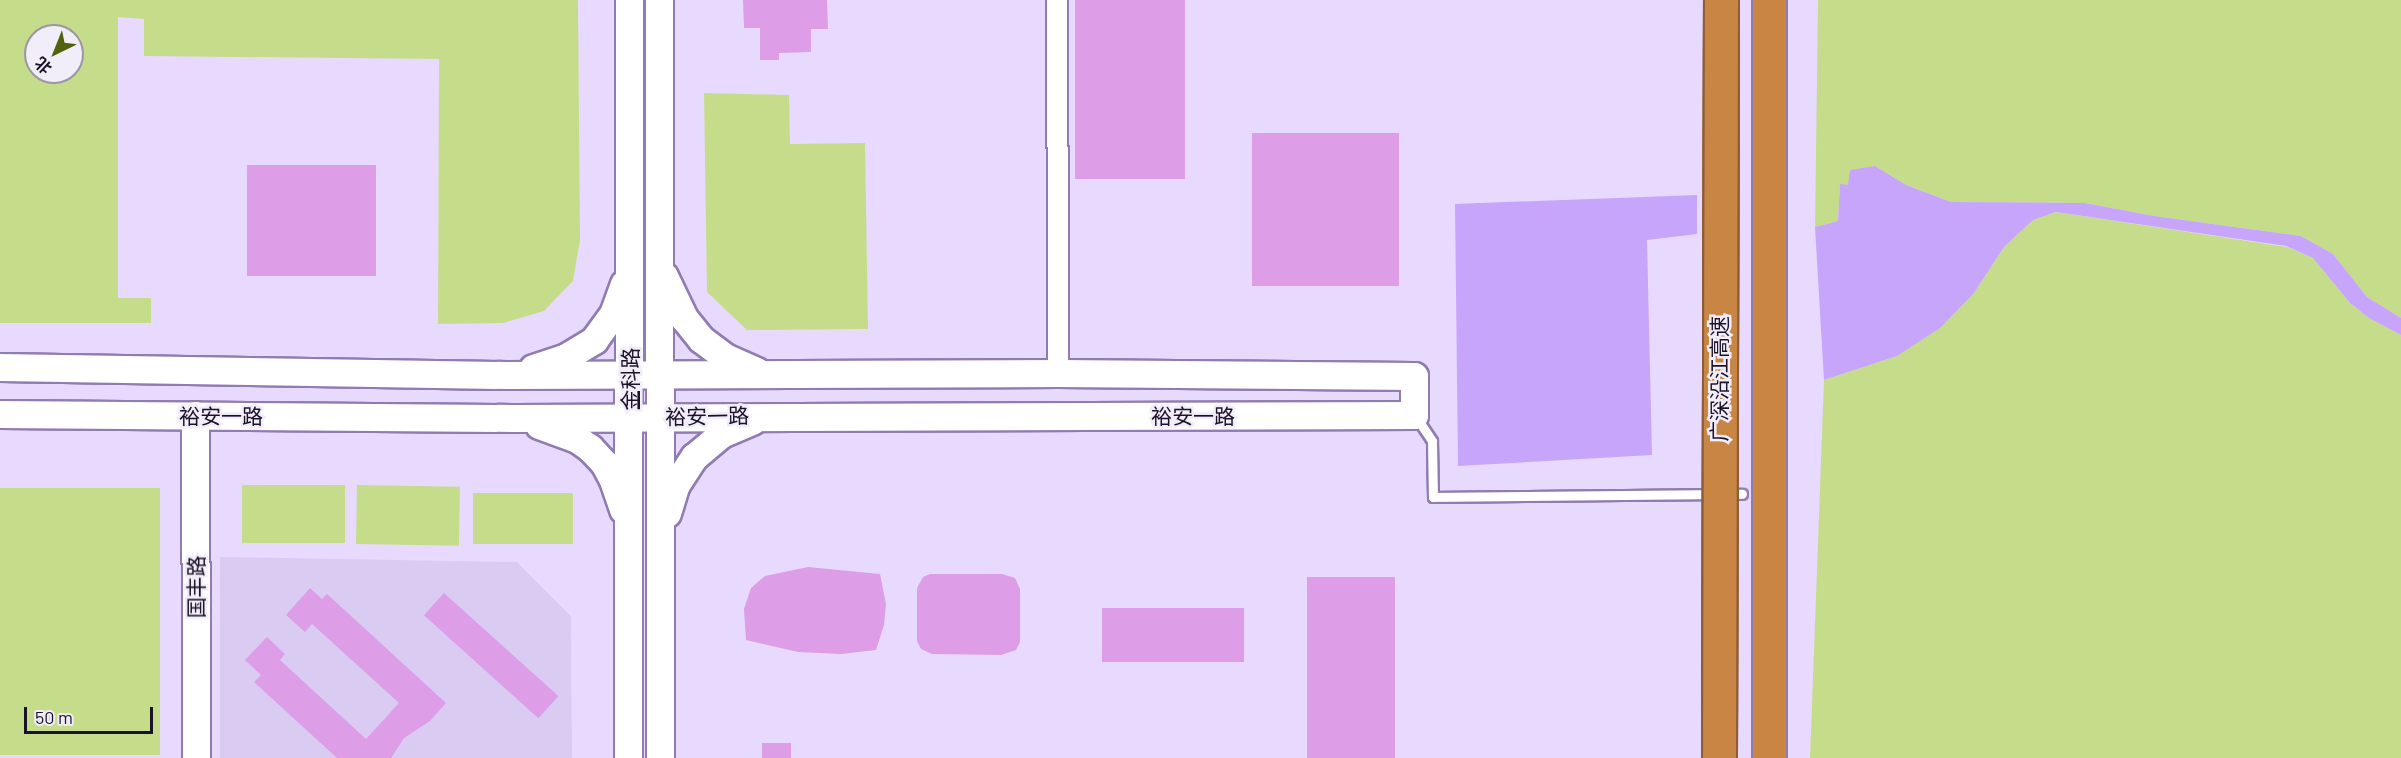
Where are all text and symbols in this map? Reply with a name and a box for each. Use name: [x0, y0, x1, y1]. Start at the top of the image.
north arrow: [24, 24, 84, 84]
text: 北: [30, 54, 55, 78]
street label: 广深沿江高速: [1706, 316, 1732, 442]
street label: 金科路: [617, 348, 643, 410]
street label: 裕安一路: [179, 403, 263, 429]
street label: 裕安一路: [665, 403, 749, 429]
street label: 裕安一路: [1151, 403, 1235, 429]
street label: 国丰路: [183, 556, 209, 618]
scale bar: [27, 695, 156, 733]
text: 50 m: [35, 706, 73, 728]

